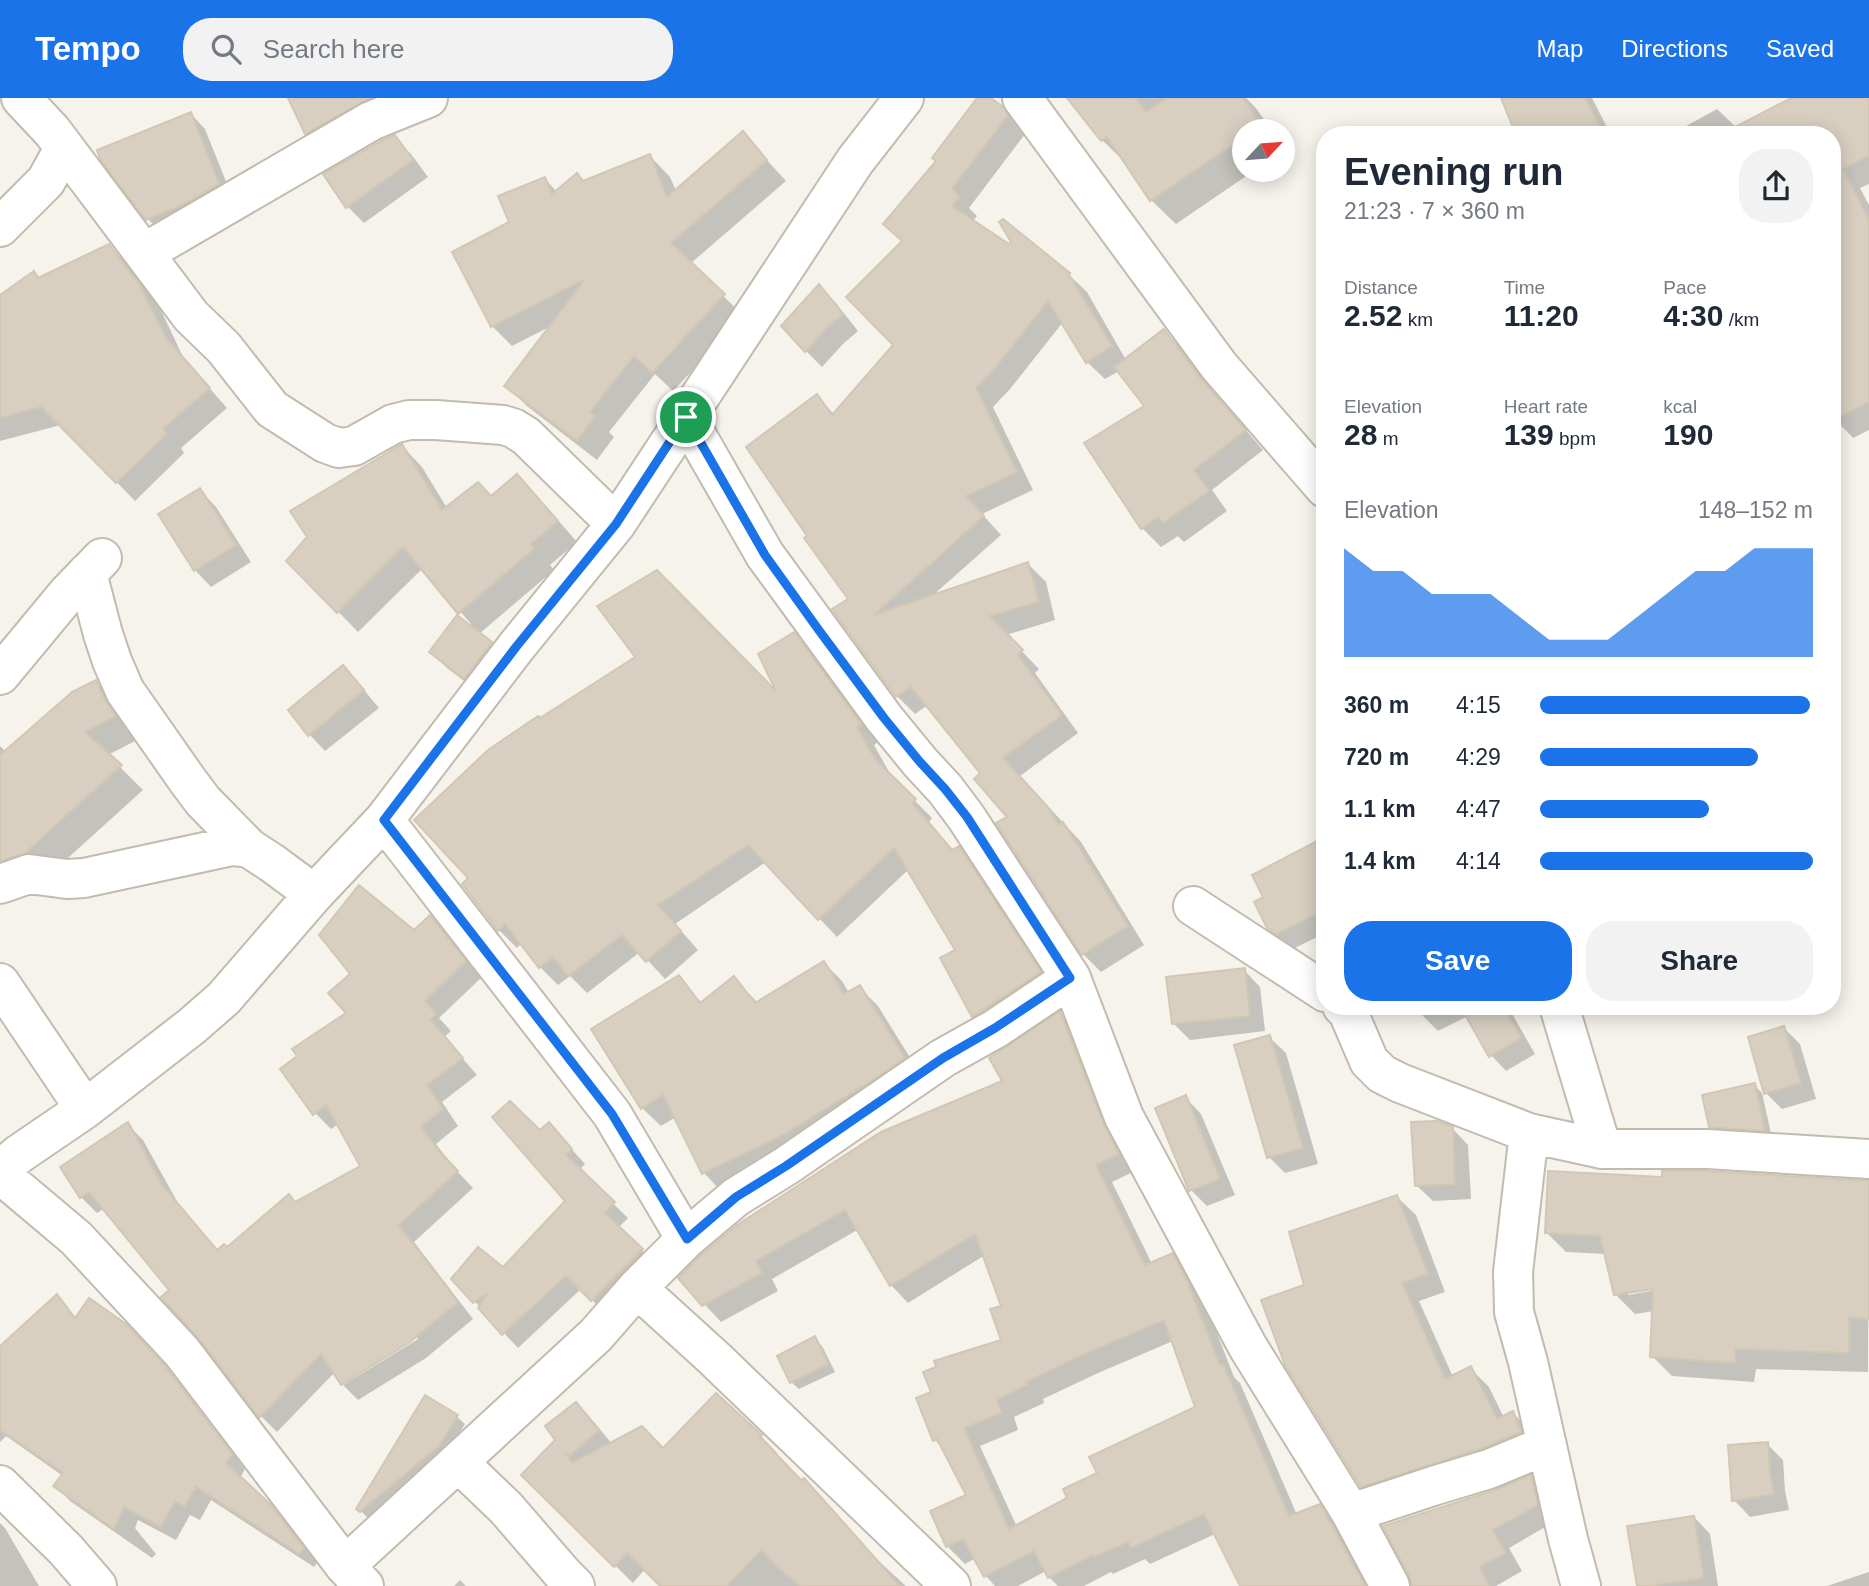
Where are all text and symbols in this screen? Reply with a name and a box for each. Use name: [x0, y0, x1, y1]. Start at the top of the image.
search box: [183, 18, 673, 81]
text: Tempo: [35, 30, 141, 67]
icon: search: [207, 30, 245, 68]
text: Search here: [263, 34, 404, 64]
text: Map: [1537, 35, 1583, 62]
text: Directions: [1621, 35, 1728, 62]
text: Saved: [1766, 35, 1834, 62]
north arrow: [1232, 119, 1295, 182]
map controls: [1232, 119, 1295, 182]
button: share: [1739, 149, 1813, 223]
text: Evening run: [1344, 151, 1564, 193]
text: 21:23 · 7 × 360 m: [1344, 198, 1525, 224]
text: Distance: [1344, 277, 1418, 298]
text: Time: [1504, 277, 1545, 298]
text: Pace: [1663, 277, 1707, 298]
text: 2.52: [1344, 299, 1402, 332]
text: 11:20: [1504, 299, 1579, 332]
text: 4:30: [1663, 299, 1723, 332]
text: km: [1402, 309, 1433, 330]
text: /km: [1723, 309, 1759, 330]
pin: [656, 387, 716, 447]
text: Elevation: [1344, 396, 1422, 417]
text: Heart rate: [1504, 396, 1588, 417]
text: kcal: [1663, 396, 1697, 417]
icon: arrive: [667, 398, 705, 436]
text: 28: [1344, 418, 1377, 451]
text: 139: [1504, 418, 1554, 451]
text: 190: [1663, 418, 1713, 451]
text: m: [1377, 428, 1398, 449]
text: bpm: [1554, 428, 1596, 449]
text: Elevation: [1344, 497, 1439, 523]
text: 148–152 m: [1698, 497, 1813, 523]
text: 360 m: [1344, 692, 1409, 718]
text: 4:15: [1456, 692, 1501, 718]
text: 720 m: [1344, 744, 1409, 770]
text: 4:29: [1456, 744, 1501, 770]
text: 1.1 km: [1344, 796, 1416, 822]
text: 4:47: [1456, 796, 1501, 822]
text: 1.4 km: [1344, 848, 1416, 874]
text: 4:14: [1456, 848, 1501, 874]
button: Save: [1344, 921, 1572, 1001]
button: Share: [1586, 921, 1813, 1001]

